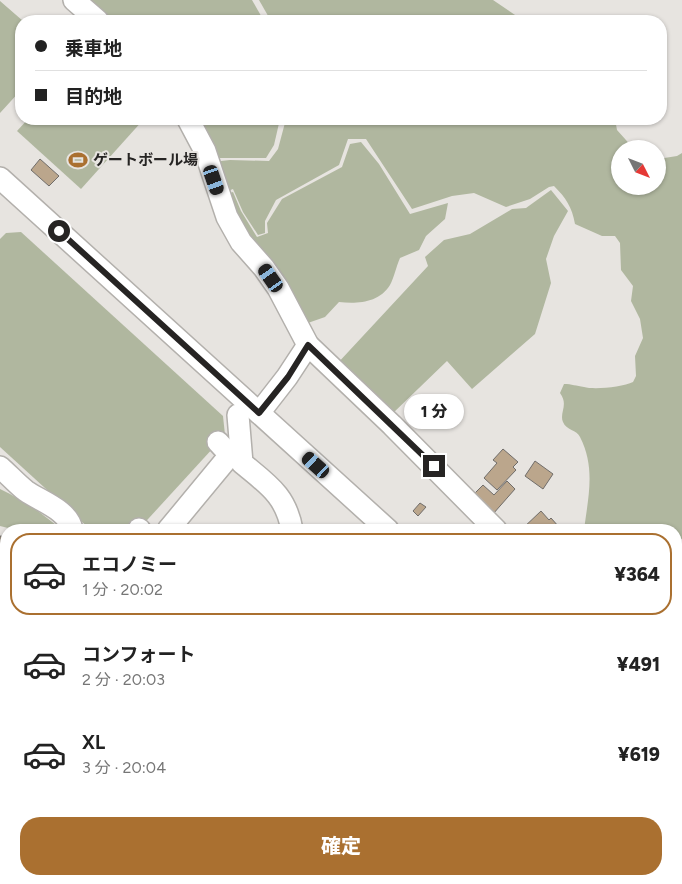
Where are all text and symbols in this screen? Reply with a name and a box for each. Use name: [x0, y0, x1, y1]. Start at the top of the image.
text: 乗車地: [65, 37, 122, 60]
text: 目的地: [65, 85, 122, 108]
north arrow: [611, 140, 666, 195]
map controls: [611, 140, 666, 195]
sports icon: ゲートボール場: [67, 149, 89, 171]
place label: ゲートボール場: [93, 151, 198, 169]
car: [202, 163, 225, 197]
route start: [48, 220, 70, 242]
car: [256, 261, 285, 295]
callout: 1 分: [404, 394, 464, 428]
text: 1 分: [421, 402, 447, 421]
car: [299, 449, 332, 481]
route end: [423, 455, 445, 477]
icon: car: [22, 552, 67, 597]
text: エコノミー: [82, 553, 177, 576]
text: ¥364: [614, 563, 660, 586]
text: 1 分 · 20:02: [82, 580, 163, 599]
icon: car: [22, 642, 67, 687]
text: コンフォート: [82, 643, 195, 666]
text: ¥491: [617, 653, 660, 676]
text: 2 分 · 20:03: [82, 670, 165, 689]
text: XL: [82, 731, 105, 754]
icon: car: [22, 732, 67, 777]
text: ¥619: [618, 743, 660, 766]
text: 3 分 · 20:04: [82, 758, 166, 777]
button: 確定: [20, 817, 662, 875]

